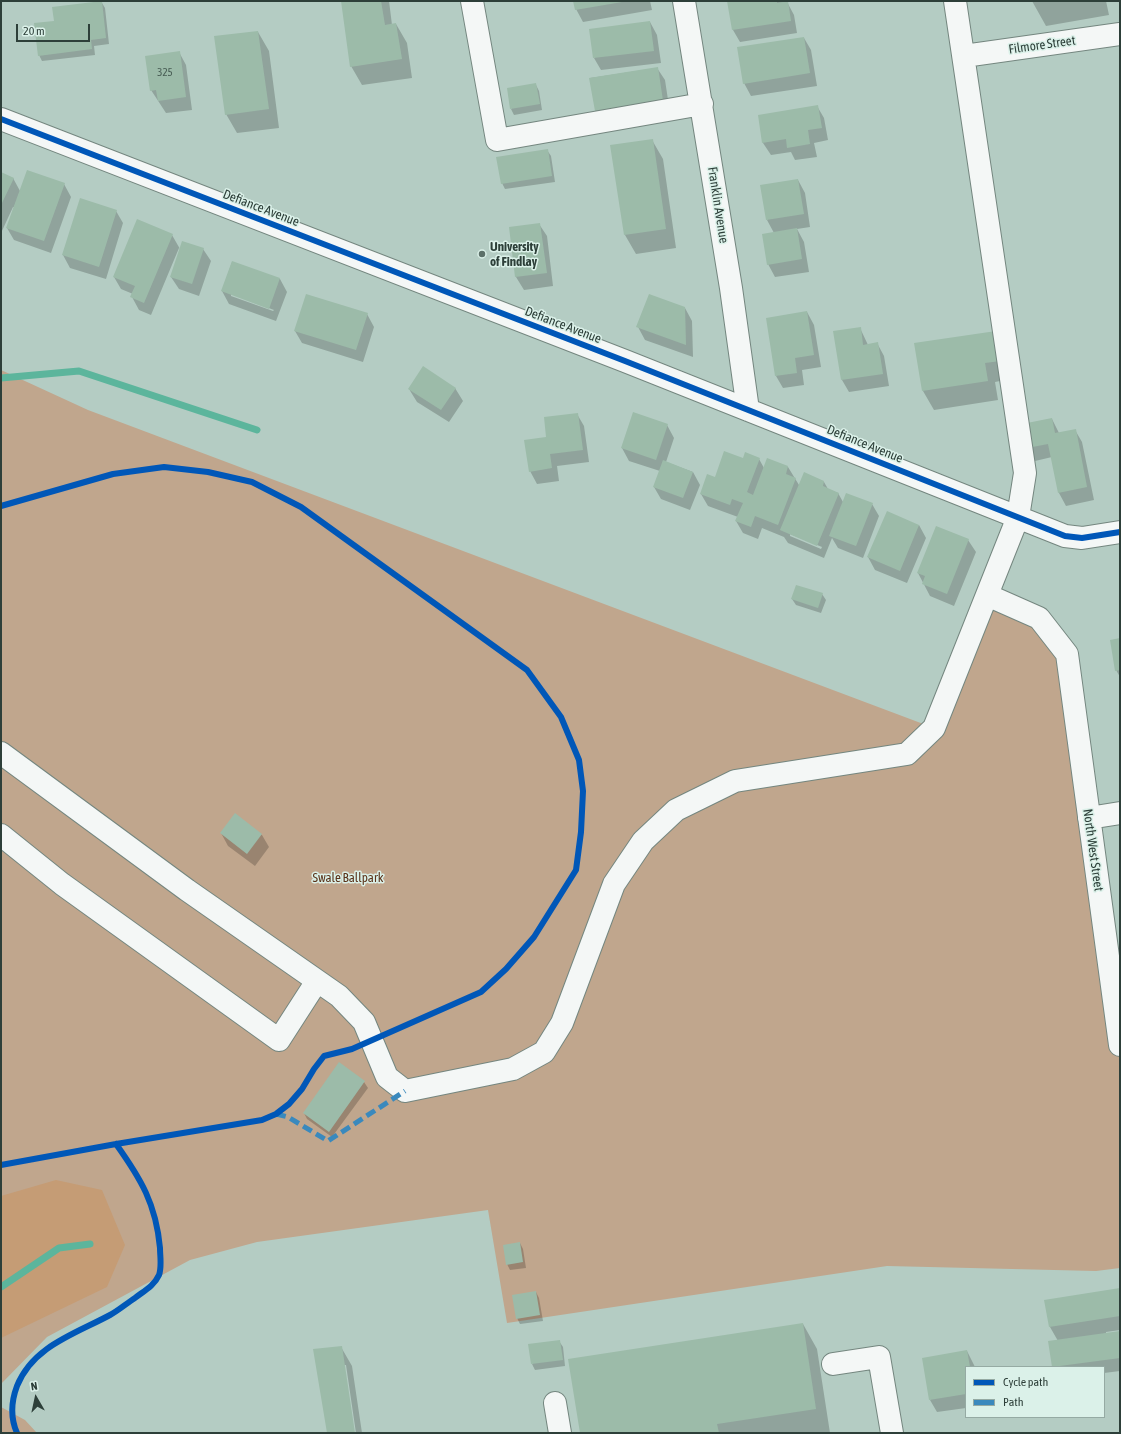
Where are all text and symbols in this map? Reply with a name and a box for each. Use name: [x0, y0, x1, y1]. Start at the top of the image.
scale bar: [18, 16, 92, 42]
text: 20 m: [23, 24, 45, 38]
street label: Filmore Street: [1008, 33, 1076, 57]
house number: 325: [157, 66, 173, 80]
street label: Franklin Avenue: [704, 166, 732, 244]
street label: Defiance Avenue: [221, 186, 301, 230]
place label: University of Findlay: [490, 239, 539, 270]
marker: University of Findlay: [477, 249, 487, 259]
street label: Defiance Avenue: [523, 303, 603, 347]
street label: Defiance Avenue: [825, 422, 905, 466]
street label: North West Street: [1080, 808, 1106, 892]
park label: Swale Ballpark: [313, 870, 383, 886]
legend: [965, 1366, 1105, 1418]
text: Cycle path: [1003, 1375, 1048, 1389]
north arrow: [16, 1378, 56, 1418]
text: N: [30, 1380, 38, 1393]
text: Path: [1003, 1395, 1024, 1409]

